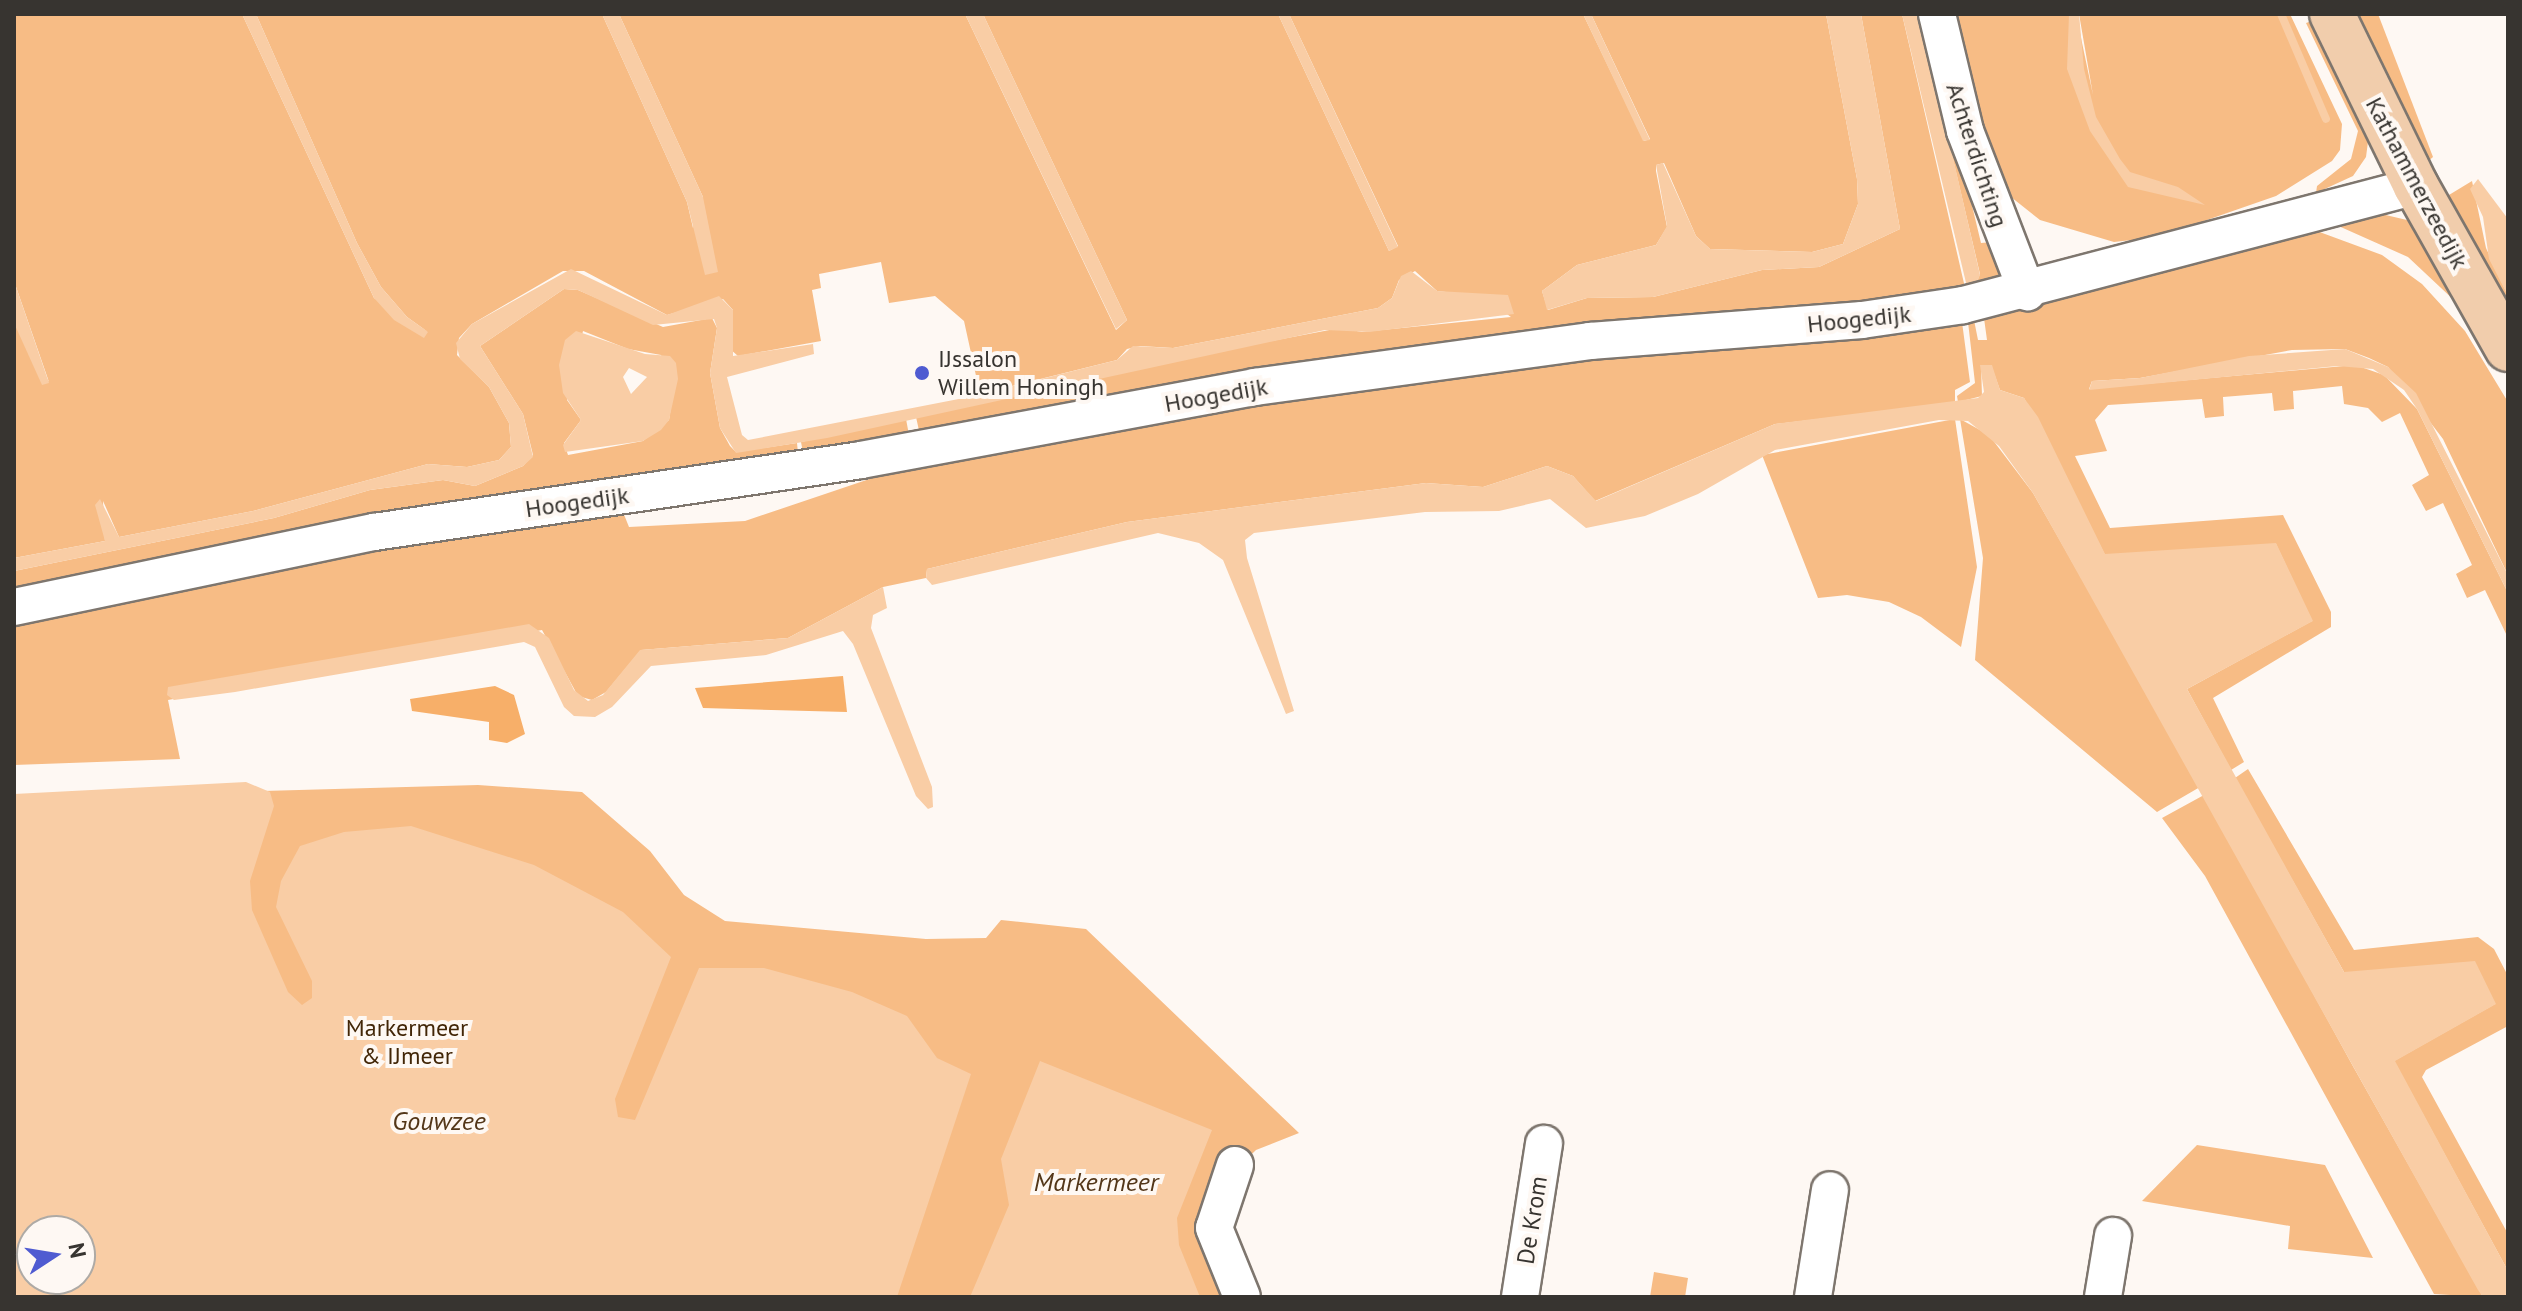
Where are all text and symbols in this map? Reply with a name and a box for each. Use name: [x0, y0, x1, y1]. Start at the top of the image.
street label: Achterdichting: [1940, 79, 2014, 231]
street label: Kathammerzeedijk: [2360, 92, 2474, 274]
street label: Hoogedijk: [1806, 299, 1912, 339]
place label: IJssalon Willem Honingh: [938, 345, 1104, 401]
marker: IJssalon Willem Honingh: [913, 364, 931, 382]
street label: Hoogedijk: [1162, 372, 1270, 418]
street label: Hoogedijk: [523, 480, 631, 524]
park label: Markermeer & IJmeer: [346, 1014, 468, 1070]
water label: Gouwzee: [392, 1105, 486, 1137]
water label: Markermeer: [1034, 1166, 1158, 1198]
street label: De Krom: [1511, 1174, 1553, 1266]
north arrow: [16, 1215, 96, 1295]
text: N: [62, 1240, 93, 1260]

